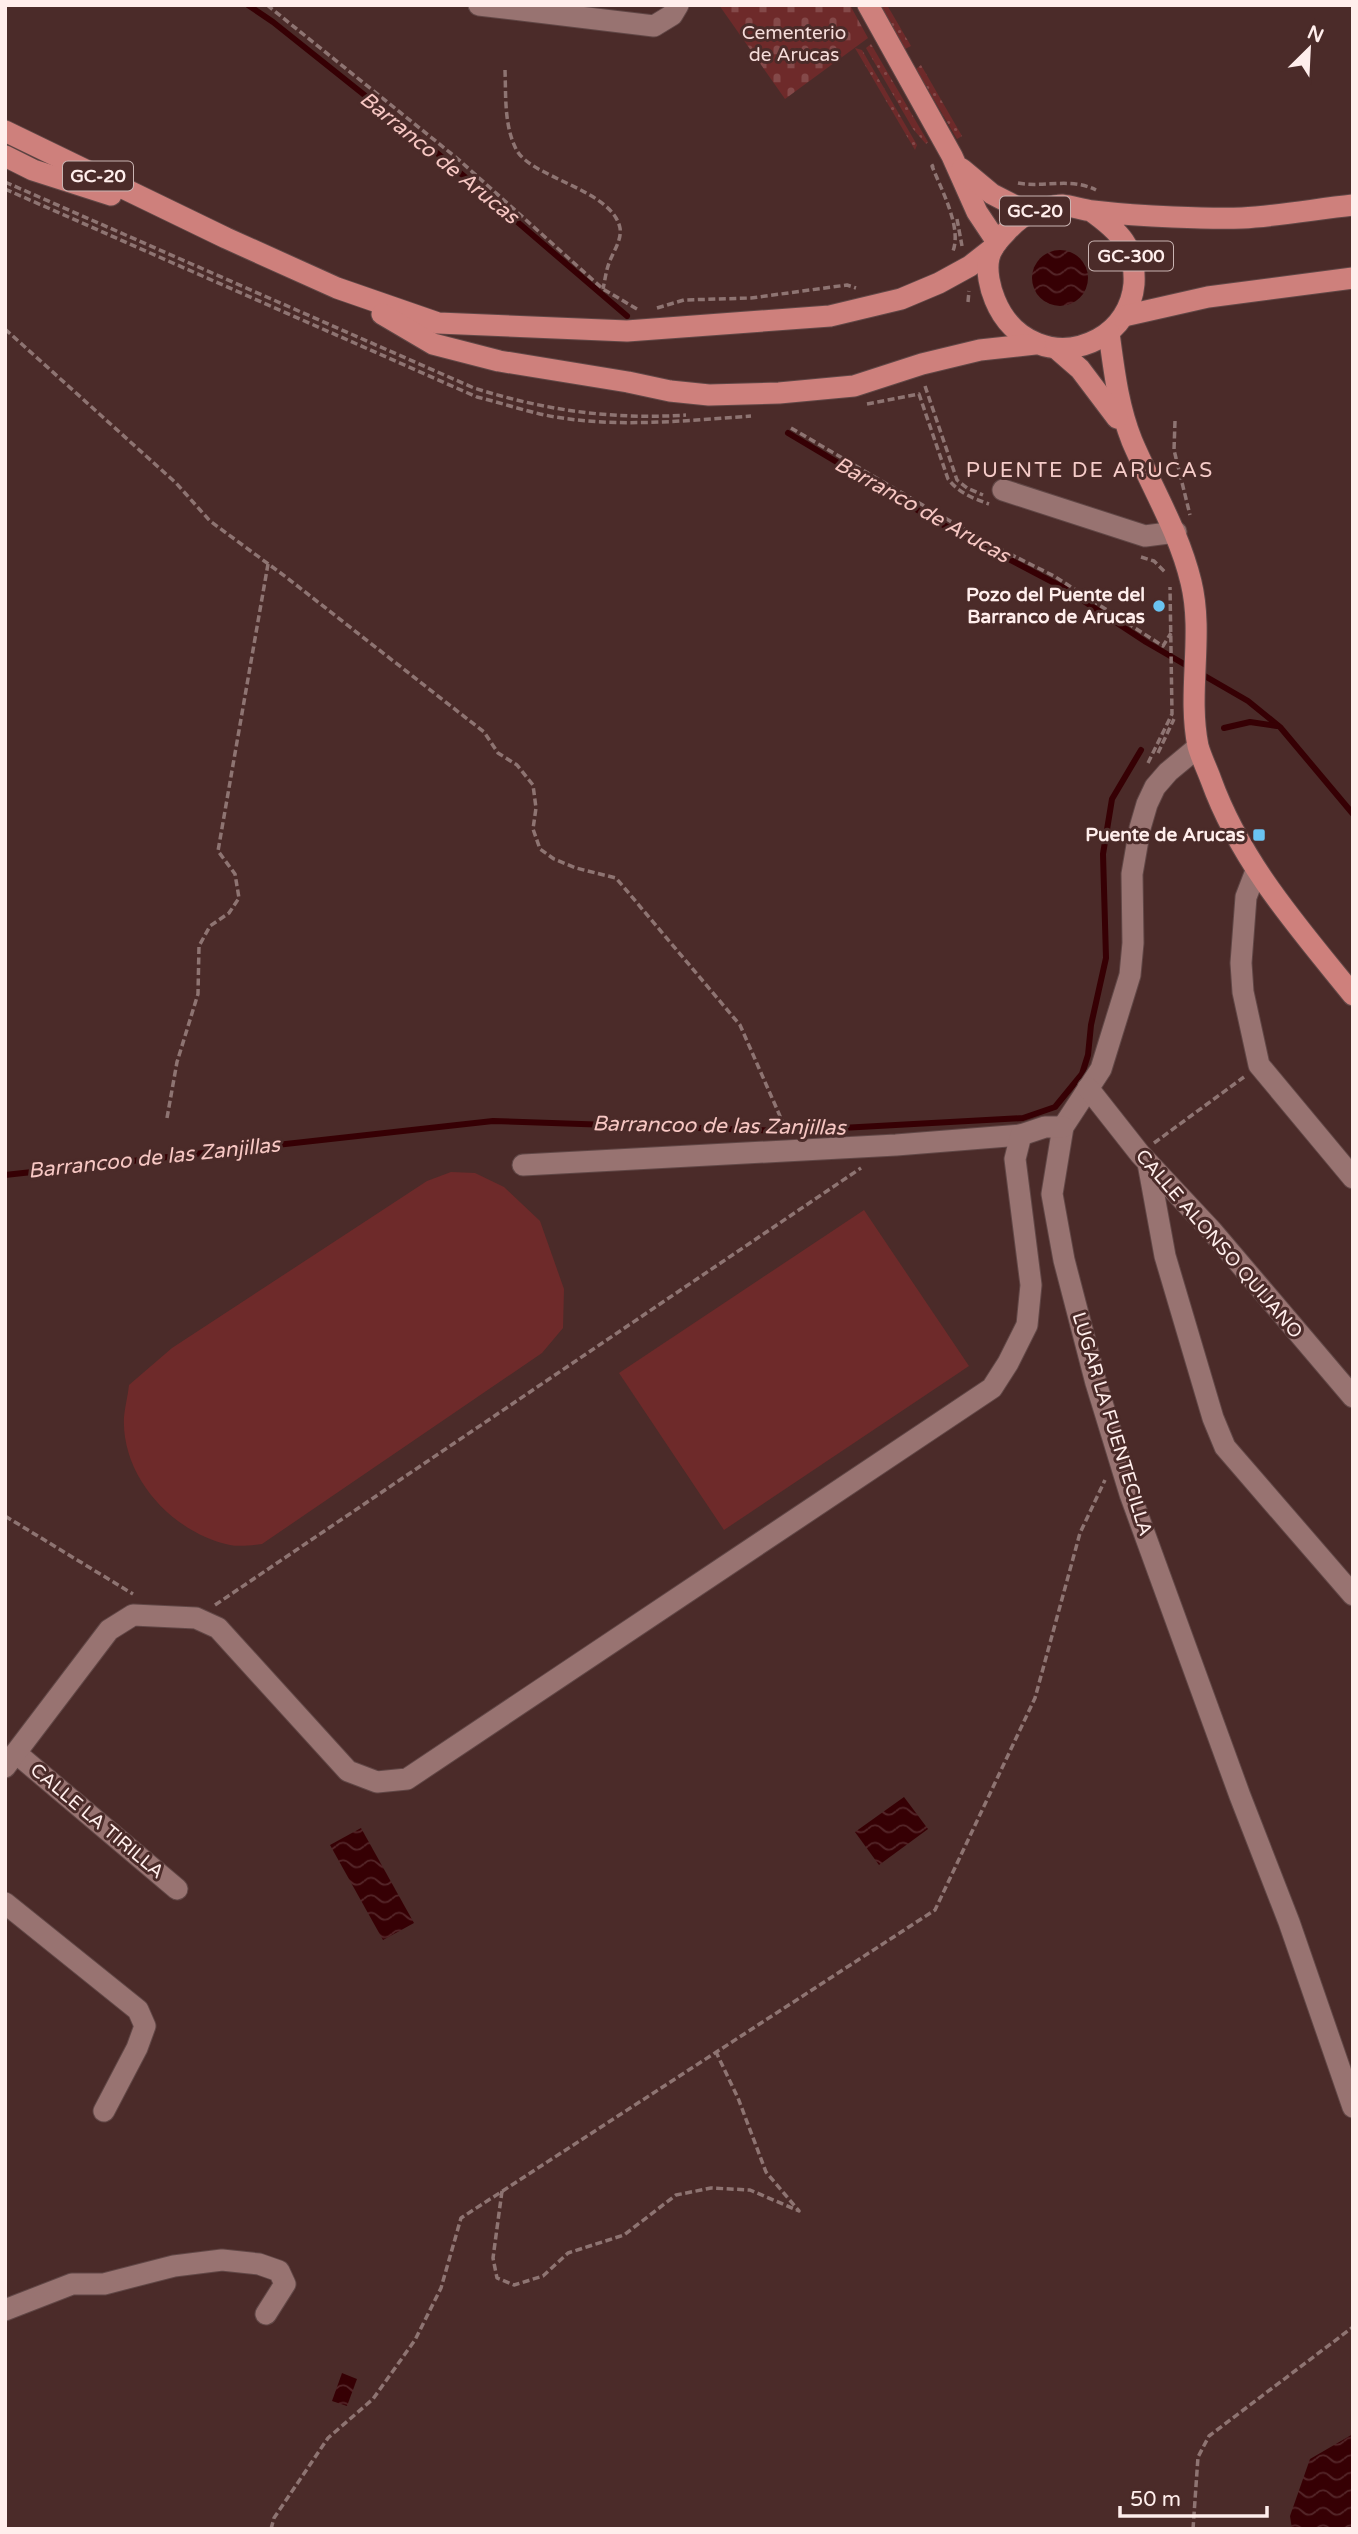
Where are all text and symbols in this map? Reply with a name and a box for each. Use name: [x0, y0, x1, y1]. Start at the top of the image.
north arrow: [1274, 14, 1344, 84]
text: N: [1304, 21, 1327, 48]
park label: Cementerio de Arucas: [742, 22, 846, 66]
water label: Barranco de Arucas: [355, 86, 525, 231]
road number: GC-20: [63, 162, 133, 190]
road number: GC-20: [1000, 196, 1070, 226]
road number: GC-300: [1089, 242, 1173, 270]
water label: Barranco de Arucas: [830, 451, 1016, 569]
district label: PUENTE DE ARUCAS: [966, 458, 1214, 483]
place label: Pozo del Puente del Barranco de Arucas: [966, 584, 1145, 628]
marker: Pozo del Puente del Barranco de Arucas: [1151, 598, 1167, 614]
place label: Puente de Arucas: [1085, 824, 1245, 846]
marker: Puente de Arucas: [1251, 827, 1267, 843]
water label: Barrancoo de las Zanjillas: [592, 1111, 848, 1141]
water label: Barrancoo de las Zanjillas: [27, 1132, 283, 1184]
street label: CALLE ALONSO QUIJANO: [1131, 1145, 1307, 1343]
street label: LUGAR LA FUENTECILLA: [1067, 1309, 1157, 1539]
street label: CALLE LA TIRILLA: [26, 1759, 168, 1883]
scale bar: [1120, 2474, 1267, 2518]
text: 50 m: [1130, 2487, 1181, 2512]

